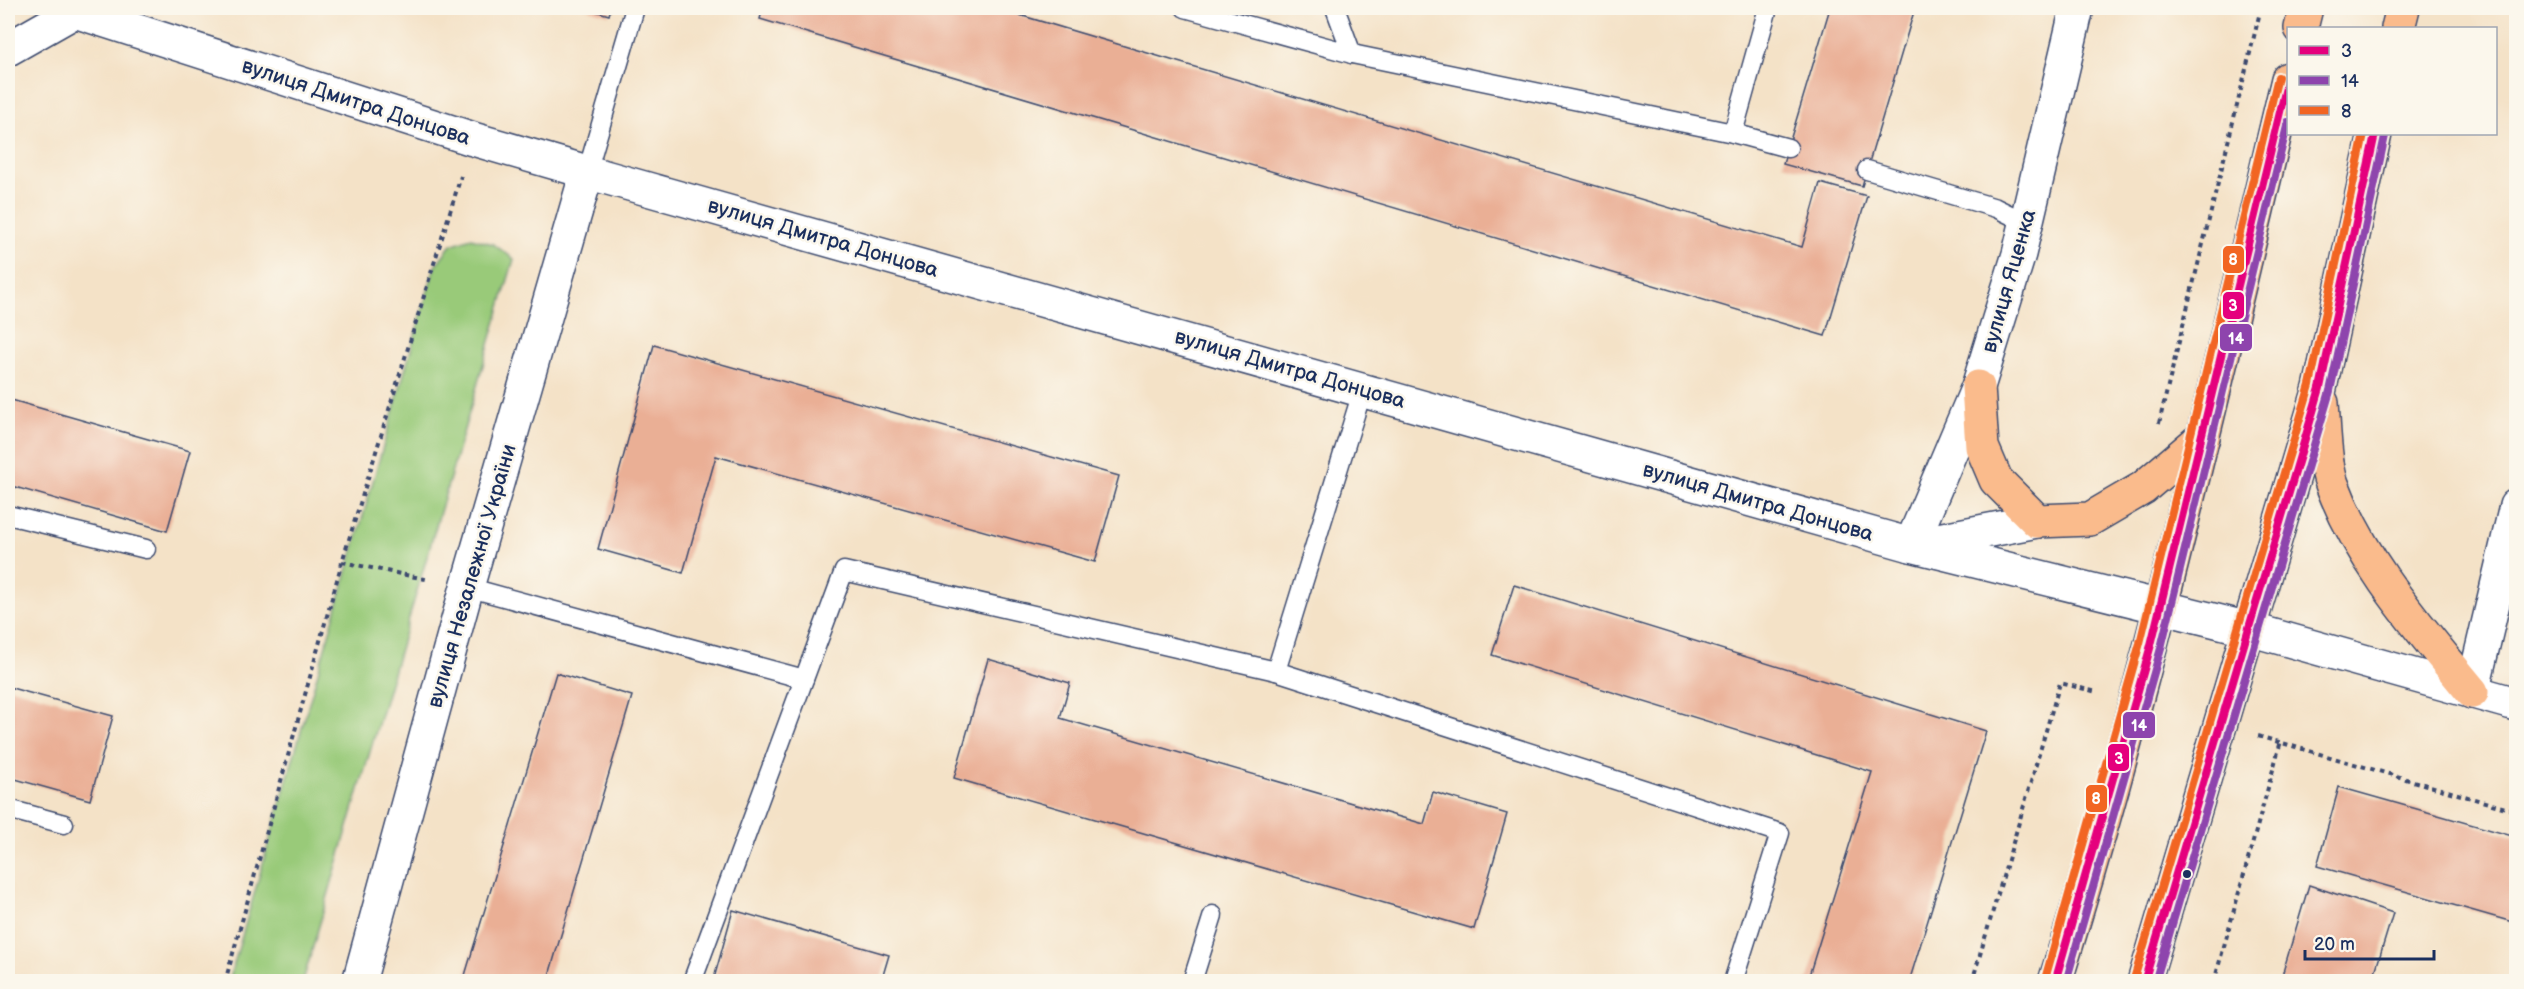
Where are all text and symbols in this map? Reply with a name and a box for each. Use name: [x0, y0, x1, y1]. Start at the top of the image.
legend: [2287, 27, 2497, 135]
text: 3: [2341, 41, 2352, 62]
street label: вулиця Дмитра Донцова: [239, 53, 474, 151]
text: 14: [2341, 71, 2359, 92]
text: 8: [2341, 101, 2352, 122]
street label: вулиця Дмитра Донцова: [705, 193, 942, 283]
street label: вулиця Яценка: [1977, 206, 2042, 356]
line badge: 8: [2222, 245, 2245, 274]
text: 8: [2228, 251, 2238, 270]
line badge: 3: [2222, 291, 2245, 320]
text: 3: [2228, 297, 2238, 316]
line badge: 14: [2219, 323, 2253, 352]
street label: вулиця Дмитра Донцова: [1172, 324, 1409, 414]
text: 14: [2228, 330, 2245, 349]
street label: вулиця Незалежної України: [422, 441, 522, 711]
street label: вулиця Дмитра Донцова: [1640, 457, 1877, 547]
line badge: 14: [2122, 711, 2156, 739]
text: 14: [2131, 717, 2148, 736]
line badge: 3: [2107, 743, 2130, 772]
text: 3: [2114, 750, 2124, 769]
line badge: 8: [2085, 784, 2108, 813]
text: 8: [2091, 790, 2101, 809]
unlabelled marker: [2181, 868, 2193, 880]
scale bar: [2305, 923, 2434, 961]
text: 20 m: [2314, 934, 2355, 955]

